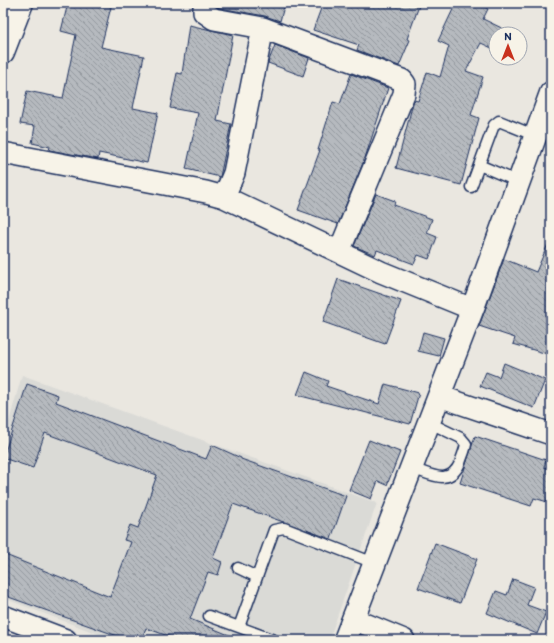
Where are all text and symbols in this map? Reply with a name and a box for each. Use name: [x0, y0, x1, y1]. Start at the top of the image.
north arrow: [488, 26, 528, 66]
text: N: [504, 30, 512, 43]

